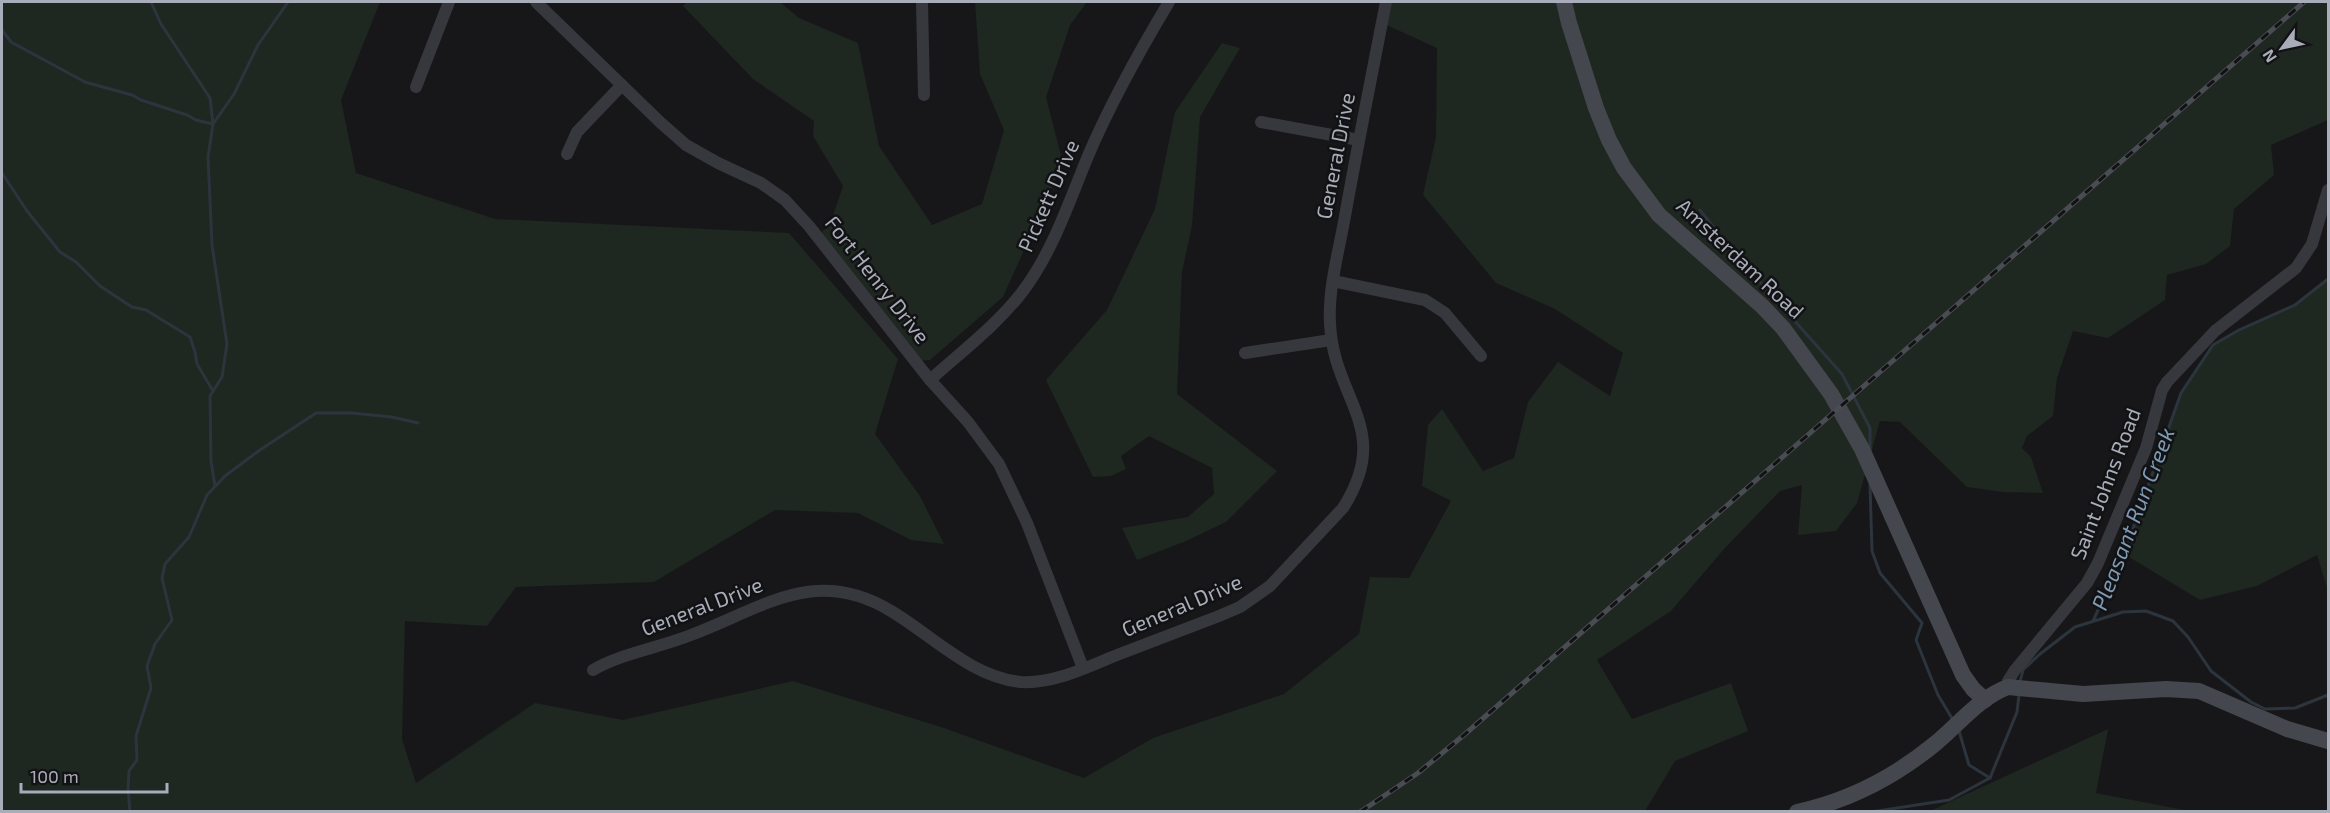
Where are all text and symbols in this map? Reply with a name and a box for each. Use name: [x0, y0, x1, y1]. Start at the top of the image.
north arrow: [2252, 18, 2312, 78]
text: N: [2258, 46, 2280, 66]
street label: General Drive: [1310, 90, 1359, 221]
street label: Pickett Drive: [1012, 135, 1083, 255]
street label: Amsterdam Road: [1672, 193, 1810, 323]
street label: Fort Henry Drive: [821, 210, 936, 348]
street label: Saint Johns Road: [2064, 404, 2145, 563]
water label: Pleasant Run Creek: [2085, 424, 2179, 614]
street label: General Drive: [1118, 568, 1245, 641]
street label: General Drive: [637, 571, 766, 640]
scale bar: [21, 756, 166, 794]
text: 100 m: [30, 765, 79, 787]

